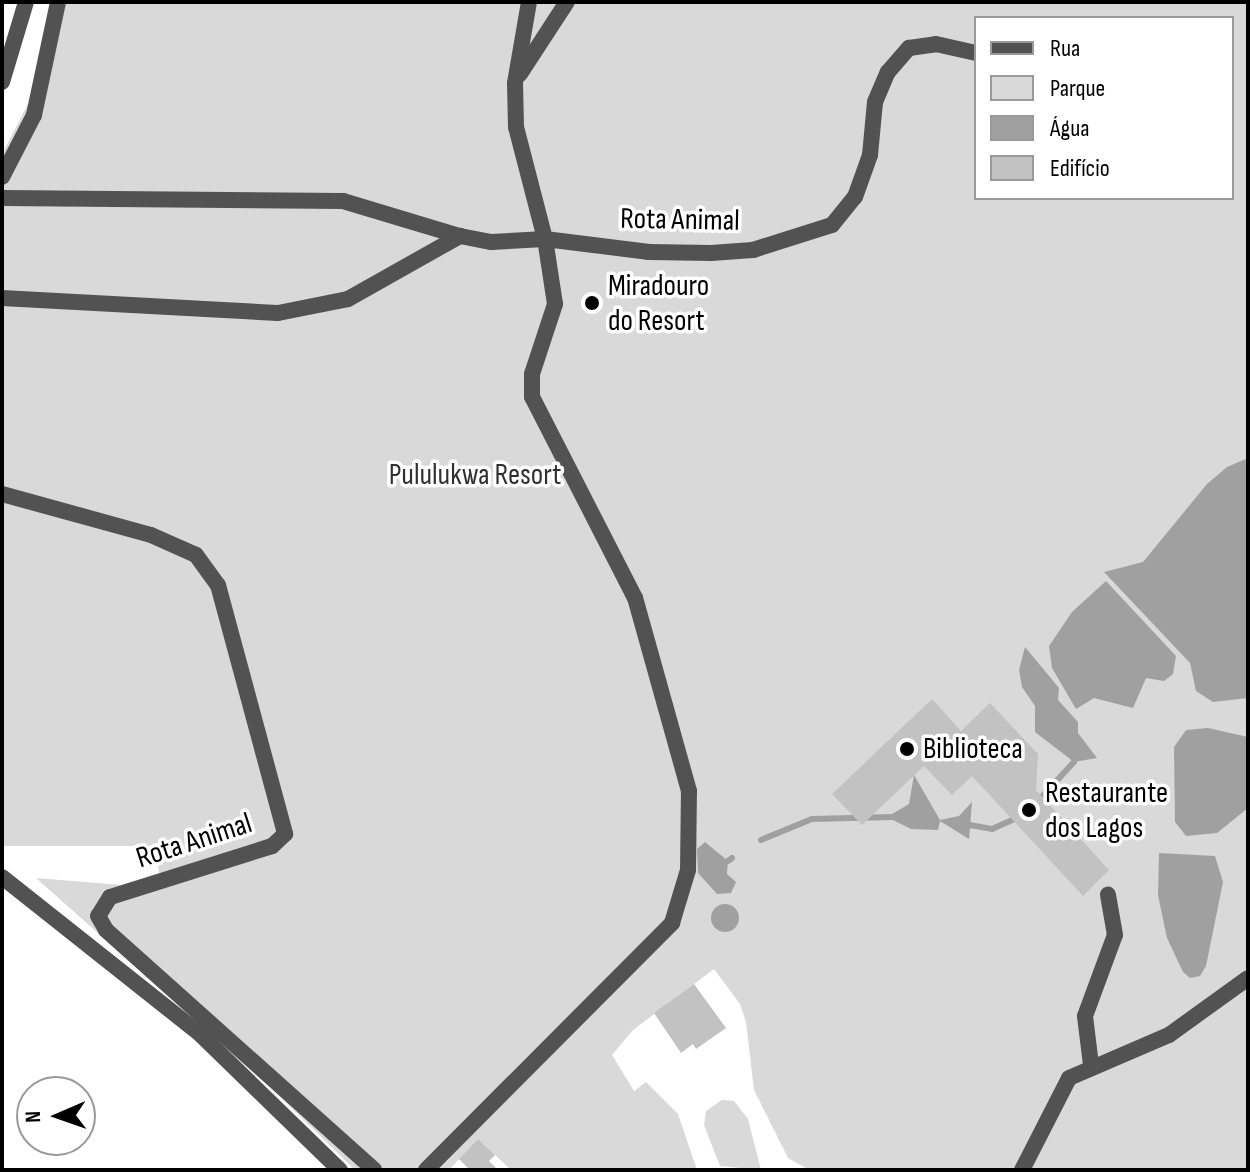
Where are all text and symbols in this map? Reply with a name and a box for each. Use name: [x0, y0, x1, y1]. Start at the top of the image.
legend: [974, 16, 1234, 200]
text: Rua: [1050, 34, 1080, 63]
text: Parque: [1050, 74, 1105, 103]
text: Água: [1050, 114, 1089, 143]
text: Edifício: [1050, 154, 1110, 183]
street label: Rota Animal: [620, 201, 740, 239]
place label: Miradouro do Resort: [608, 268, 709, 338]
marker: Miradouro do Resort: [583, 294, 601, 312]
park label: Pululukwa Resort: [389, 457, 561, 493]
place label: Biblioteca: [923, 731, 1023, 767]
marker: Biblioteca: [898, 740, 916, 758]
place label: Restaurante dos Lagos: [1045, 775, 1168, 846]
marker: Restaurante dos Lagos: [1020, 801, 1038, 819]
street label: Rota Animal: [132, 805, 256, 877]
north arrow: [16, 1076, 96, 1156]
text: N: [20, 1110, 47, 1123]

